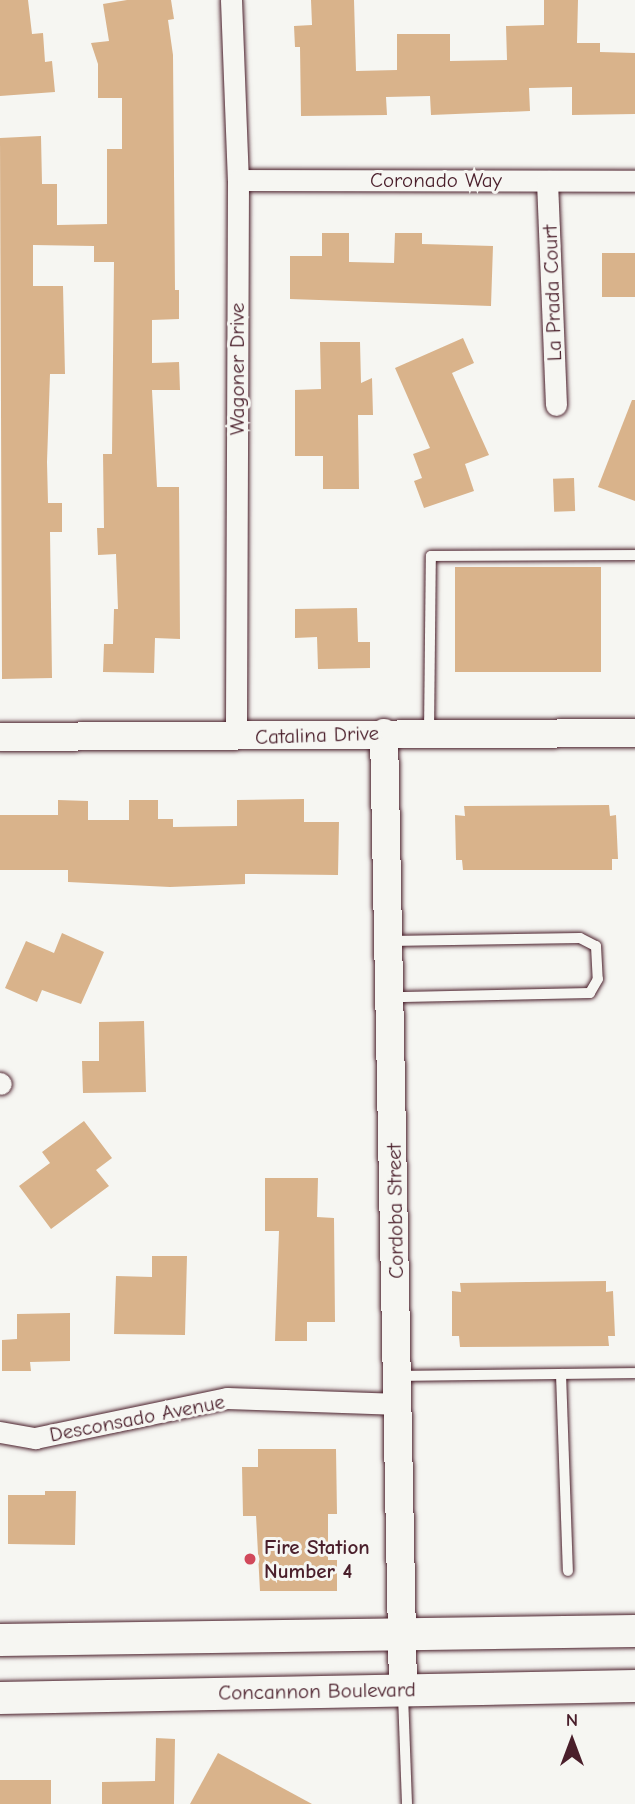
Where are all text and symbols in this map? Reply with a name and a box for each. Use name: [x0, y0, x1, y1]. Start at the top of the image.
street label: Coronado Way: [370, 167, 502, 193]
street label: La Prada Court: [537, 224, 567, 362]
street label: Wagoner Drive: [224, 303, 250, 435]
street label: Catalina Drive: [255, 720, 379, 750]
street label: Cordoba Street: [381, 1143, 409, 1279]
street label: Desconsado Avenue: [47, 1389, 227, 1447]
place label: Fire Station Number 4: [264, 1534, 370, 1584]
marker: Fire Station Number 4: [242, 1551, 258, 1567]
street label: Concannon Boulevard: [218, 1677, 416, 1705]
north arrow: [537, 1706, 607, 1776]
text: N: [566, 1709, 578, 1731]

